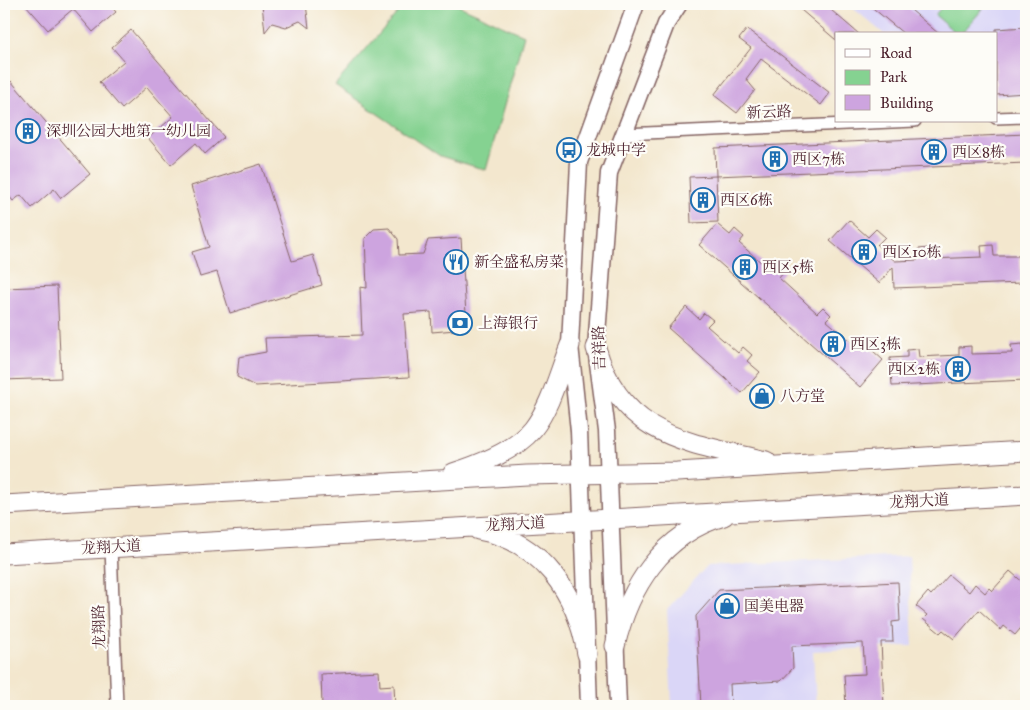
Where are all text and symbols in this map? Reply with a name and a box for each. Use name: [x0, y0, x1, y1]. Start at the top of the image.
legend: [835, 32, 998, 122]
text: Road: [880, 44, 912, 62]
text: Park: [880, 68, 907, 86]
text: Building: [880, 94, 934, 112]
street label: 新云路: [746, 102, 792, 122]
building icon: 深圳公园大地第一幼儿园: [15, 118, 41, 144]
place label: 深圳公园大地第一幼儿园: [46, 122, 211, 140]
bus stop icon: 龙城中学: [556, 137, 582, 163]
building icon: 西区8栋: [921, 139, 947, 165]
place label: 龙城中学: [586, 141, 646, 159]
place label: 西区8栋: [952, 143, 1005, 161]
building icon: 西区7栋: [762, 146, 788, 172]
place label: 西区7栋: [792, 150, 845, 168]
building icon: 西区6栋: [690, 187, 716, 213]
place label: 西区6栋: [720, 191, 773, 209]
building icon: 西区10栋: [851, 239, 877, 265]
place label: 西区10栋: [882, 243, 942, 261]
restaurant icon: 新全盛私房菜: [443, 249, 469, 275]
place label: 新全盛私房菜: [474, 253, 564, 271]
building icon: 西区5栋: [732, 254, 758, 280]
place label: 西区5栋: [762, 258, 814, 276]
bank icon: 上海银行: [447, 310, 473, 336]
place label: 上海银行: [478, 314, 538, 332]
street label: 吉祥路: [589, 325, 609, 371]
building icon: 西区3栋: [820, 331, 846, 357]
place label: 西区3栋: [850, 335, 901, 353]
building icon: 西区2栋: [945, 356, 971, 382]
place label: 西区2栋: [888, 360, 940, 378]
shop icon: 八方堂: [749, 383, 775, 409]
place label: 八方堂: [780, 387, 825, 405]
street label: 龙翔大道: [889, 490, 949, 512]
street label: 龙翔大道: [485, 513, 545, 535]
street label: 龙翔大道: [81, 536, 141, 558]
shop icon: 国美电器: [714, 593, 740, 619]
place label: 国美电器: [744, 597, 804, 615]
street label: 龙翔路: [89, 604, 109, 650]

